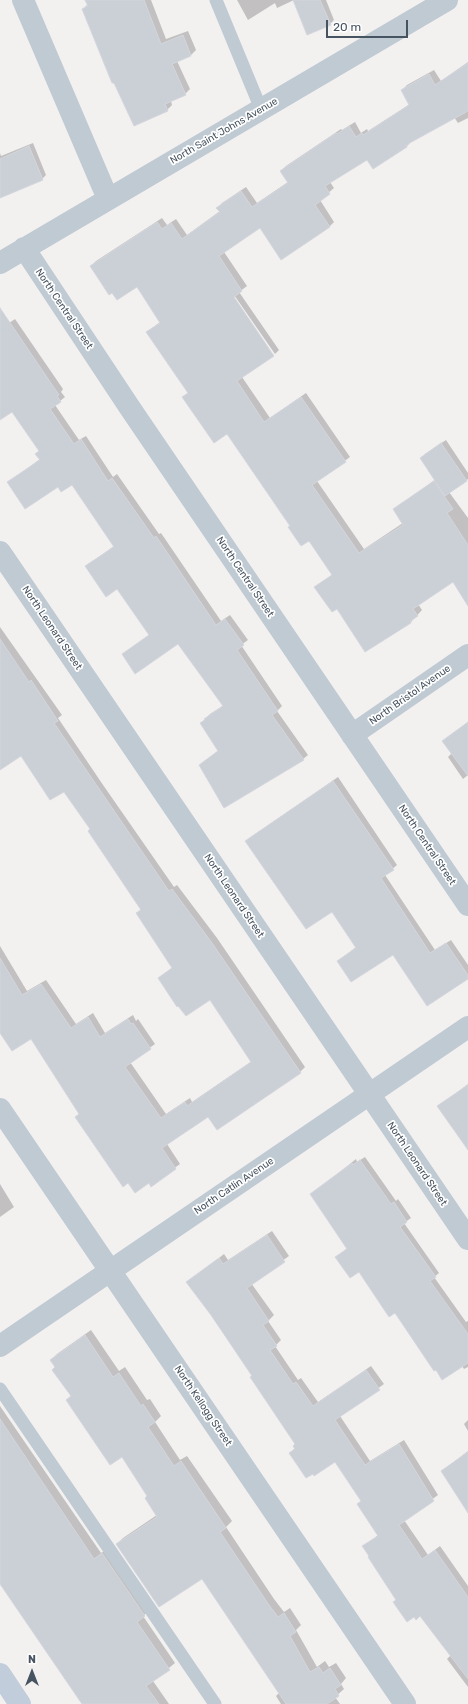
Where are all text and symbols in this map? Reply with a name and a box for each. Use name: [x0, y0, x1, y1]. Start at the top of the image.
scale bar: [328, 12, 410, 38]
text: 20 m: [333, 20, 361, 34]
street label: North Saint Johns Avenue: [168, 95, 280, 167]
street label: North Central Street: [33, 267, 95, 351]
street label: North Central Street: [214, 535, 276, 619]
street label: North Leonard Street: [20, 584, 84, 672]
street label: North Bristol Avenue: [367, 662, 453, 728]
street label: North Central Street: [396, 803, 458, 887]
street label: North Leonard Street: [202, 852, 266, 940]
street label: North Leonard Street: [385, 1120, 449, 1208]
street label: North Catlin Avenue: [192, 1155, 276, 1217]
street label: North Kellogg Street: [172, 1364, 234, 1448]
north arrow: [12, 1652, 52, 1692]
text: N: [28, 1653, 36, 1666]

